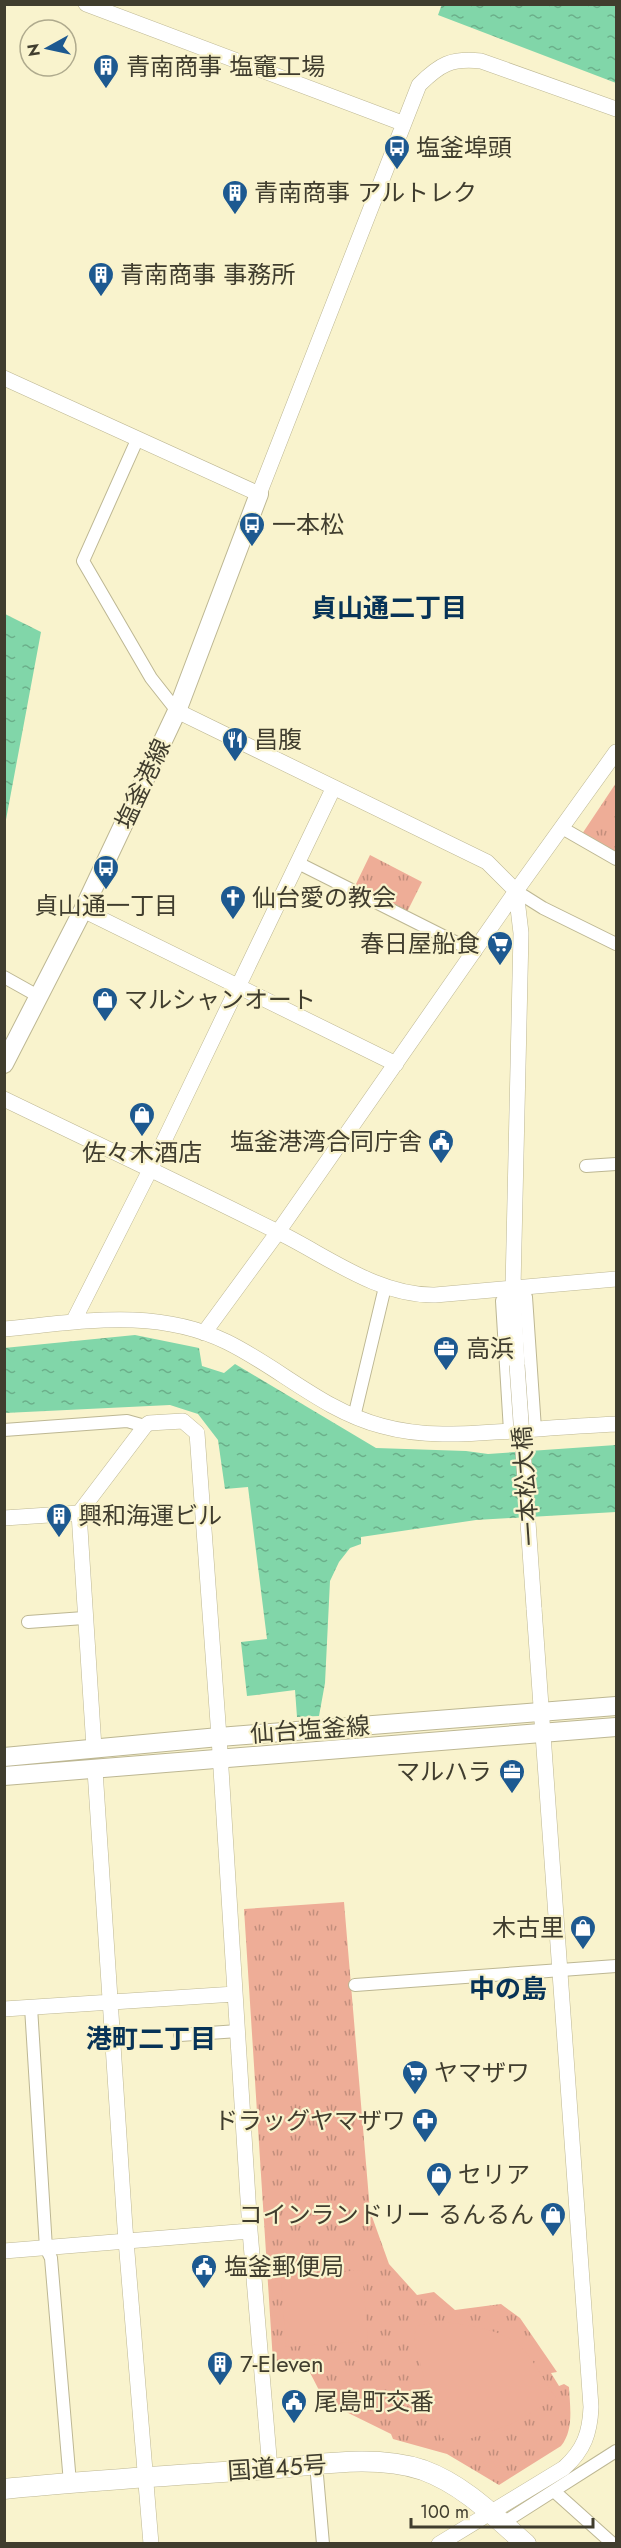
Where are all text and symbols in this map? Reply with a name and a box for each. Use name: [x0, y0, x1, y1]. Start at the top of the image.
north arrow: [18, 18, 78, 78]
text: N: [21, 42, 46, 58]
place label: 青南商事 塩竈工場: [126, 49, 325, 84]
building icon: 青南商事 塩竈工場: [91, 52, 121, 90]
place label: 塩釜埠頭: [416, 130, 512, 165]
bus stop icon: 塩釜埠頭: [382, 133, 412, 171]
place label: 青南商事 アルトレク: [254, 175, 477, 210]
building icon: 青南商事 アルトレク: [220, 178, 250, 216]
place label: 青南商事 事務所: [120, 257, 295, 292]
building icon: 青南商事 事務所: [86, 260, 116, 298]
place label: 一本松: [272, 507, 344, 542]
bus stop icon: 一本松: [237, 510, 267, 548]
district label: 貞山通二丁目: [311, 589, 467, 627]
place label: 昌腹: [254, 722, 302, 757]
restaurant icon: 昌腹: [220, 725, 250, 763]
street label: 塩釜港線: [106, 733, 179, 835]
bus stop icon: 貞山通一丁目: [91, 853, 121, 891]
place label: 仙台愛の教会: [252, 880, 396, 915]
church icon: 仙台愛の教会: [218, 883, 248, 921]
place label: 貞山通一丁目: [34, 888, 178, 923]
place label: 春日屋船食: [360, 926, 480, 961]
supermarket icon: 春日屋船食: [485, 929, 515, 967]
place label: マルシャンオート: [124, 982, 316, 1017]
shop icon: マルシャンオート: [90, 985, 120, 1023]
shop icon: 佐々木酒店: [127, 1100, 157, 1138]
place label: 塩釜港湾合同庁舎: [230, 1124, 422, 1159]
public building icon: 塩釜港湾合同庁舎: [426, 1127, 456, 1165]
place label: 佐々木酒店: [82, 1135, 202, 1170]
place label: 高浜: [466, 1331, 514, 1366]
office icon: 高浜: [431, 1334, 461, 1372]
street label: 一本松大橋: [504, 1425, 547, 1547]
place label: 興和海運ビル: [78, 1498, 222, 1533]
building icon: 興和海運ビル: [44, 1501, 74, 1539]
street label: 仙台塩釜線: [249, 1708, 371, 1751]
place label: マルハラ: [396, 1754, 492, 1789]
office icon: マルハラ: [497, 1757, 527, 1795]
place label: 木古里: [492, 1910, 564, 1945]
shop icon: 木古里: [568, 1913, 598, 1951]
district label: 中の島: [469, 1970, 547, 2008]
district label: 港町二丁目: [86, 2020, 216, 2058]
place label: ヤマザワ: [434, 2055, 530, 2090]
supermarket icon: ヤマザワ: [400, 2058, 430, 2096]
place label: ドラッグヤマザワ: [214, 2103, 406, 2138]
pharmacy icon: ドラッグヤマザワ: [410, 2106, 440, 2144]
place label: セリア: [458, 2157, 530, 2192]
shop icon: セリア: [424, 2160, 454, 2198]
place label: コインランドリー るんるん: [239, 2197, 534, 2232]
shop icon: コインランドリー るんるん: [538, 2200, 568, 2238]
place label: 塩釜郵便局: [224, 2249, 344, 2284]
public building icon: 塩釜郵便局: [189, 2252, 219, 2290]
place label: 7-Eleven: [240, 2346, 324, 2381]
building icon: 7-Eleven: [205, 2349, 235, 2387]
place label: 尾島町交番: [314, 2384, 434, 2419]
public building icon: 尾島町交番: [279, 2387, 309, 2425]
street label: 国道45号: [226, 2447, 328, 2488]
scale bar: [411, 2491, 592, 2529]
text: 100 m: [420, 2499, 469, 2525]

